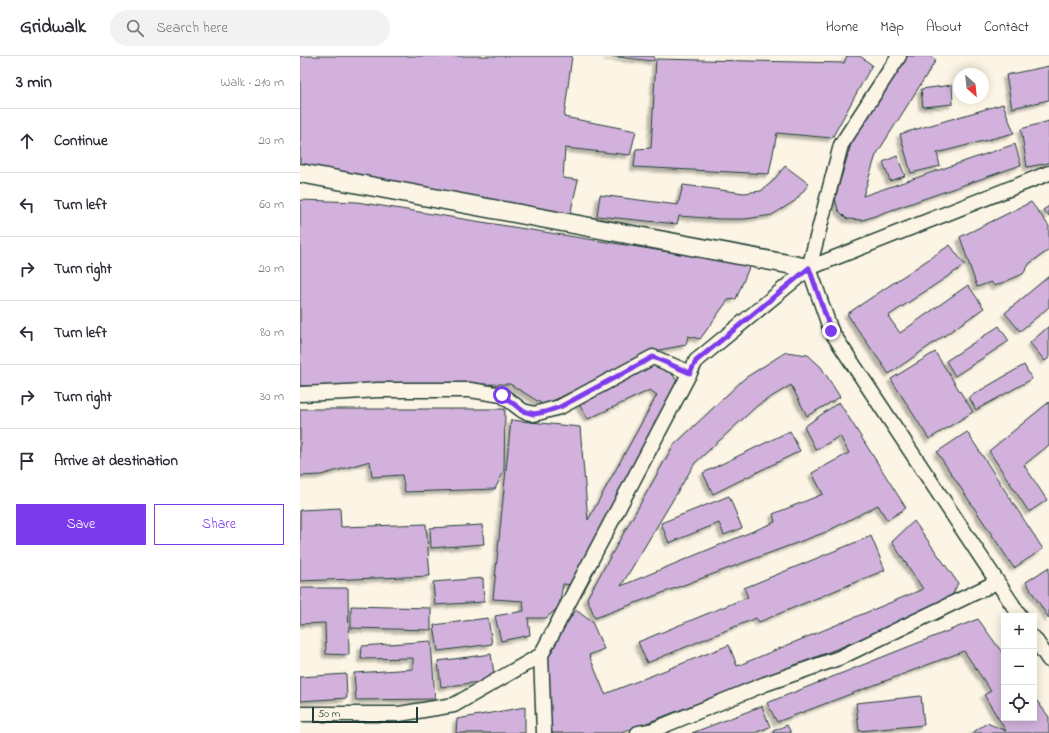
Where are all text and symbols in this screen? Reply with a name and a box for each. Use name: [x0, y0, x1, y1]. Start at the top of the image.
search box: [110, 10, 390, 46]
text: Gridwalk: [20, 14, 86, 41]
icon: search: [124, 17, 146, 39]
text: Search here: [156, 17, 228, 39]
text: Home: [826, 17, 858, 38]
text: Map: [880, 17, 904, 38]
text: About: [926, 17, 962, 38]
text: Contact: [984, 17, 1029, 38]
north arrow: [953, 68, 989, 104]
text: 3 min: [16, 70, 52, 95]
text: Walk · 210 m: [220, 73, 284, 92]
icon: ahead: [16, 130, 38, 152]
text: Continue: [54, 130, 108, 152]
text: 20 m: [259, 131, 284, 150]
icon: left: [16, 194, 38, 216]
text: Turn left: [54, 194, 107, 216]
text: 60 m: [259, 195, 284, 214]
icon: right: [16, 258, 38, 280]
text: Turn right: [54, 258, 112, 280]
text: 20 m: [259, 259, 284, 278]
icon: left: [16, 322, 38, 344]
text: Turn left: [54, 322, 107, 344]
route end: [822, 322, 840, 340]
text: 80 m: [260, 323, 284, 342]
icon: right: [16, 386, 38, 408]
text: Turn right: [54, 386, 112, 408]
route start: [493, 386, 511, 404]
text: 30 m: [260, 387, 284, 406]
icon: arrive: [16, 450, 38, 472]
text: Arrive at destination: [54, 450, 178, 472]
button: Save: [16, 504, 146, 545]
button: Share: [154, 504, 284, 545]
map controls: [1001, 613, 1037, 721]
button: +: [1001, 613, 1037, 649]
button: −: [1001, 649, 1037, 685]
button: locate: [1001, 685, 1037, 721]
scale bar: [312, 705, 418, 724]
text: 50 m: [318, 706, 340, 722]

